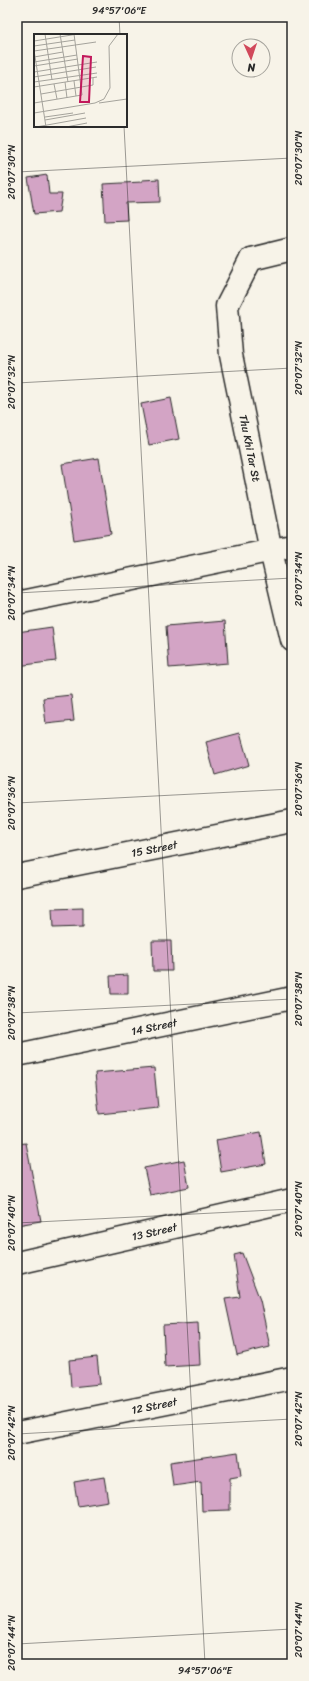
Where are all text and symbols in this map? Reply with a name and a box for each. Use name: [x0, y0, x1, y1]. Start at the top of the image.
text: 94°57'06"E: [92, 2, 147, 20]
inset map: [34, 34, 127, 127]
north arrow: [231, 38, 271, 78]
text: N: [247, 58, 257, 77]
text: 20°07'30"N: [290, 130, 308, 186]
text: 20°07'30"N: [3, 144, 21, 200]
text: 20°07'32"N: [290, 341, 308, 395]
text: 20°07'32"N: [3, 355, 21, 409]
street label: Thu Khi Tar St: [233, 413, 266, 484]
text: 20°07'34"N: [290, 551, 308, 606]
text: 20°07'34"N: [3, 565, 21, 620]
text: 20°07'36"N: [290, 762, 308, 816]
text: 20°07'36"N: [3, 776, 21, 830]
street label: 15 Street: [130, 835, 180, 863]
text: 20°07'38"N: [290, 972, 308, 1026]
text: 20°07'38"N: [3, 986, 21, 1040]
street label: 14 Street: [130, 1013, 179, 1041]
text: 20°07'40"N: [290, 1181, 308, 1237]
text: 20°07'40"N: [3, 1195, 21, 1251]
street label: 13 Street: [130, 1218, 179, 1246]
text: 20°07'42"N: [290, 1391, 308, 1447]
street label: 12 Street: [130, 1392, 179, 1420]
text: 20°07'42"N: [3, 1405, 21, 1461]
text: 20°07'44"N: [290, 1602, 308, 1658]
text: 20°07'44"N: [3, 1615, 21, 1671]
text: 94°57'06"E: [178, 1662, 233, 1680]

